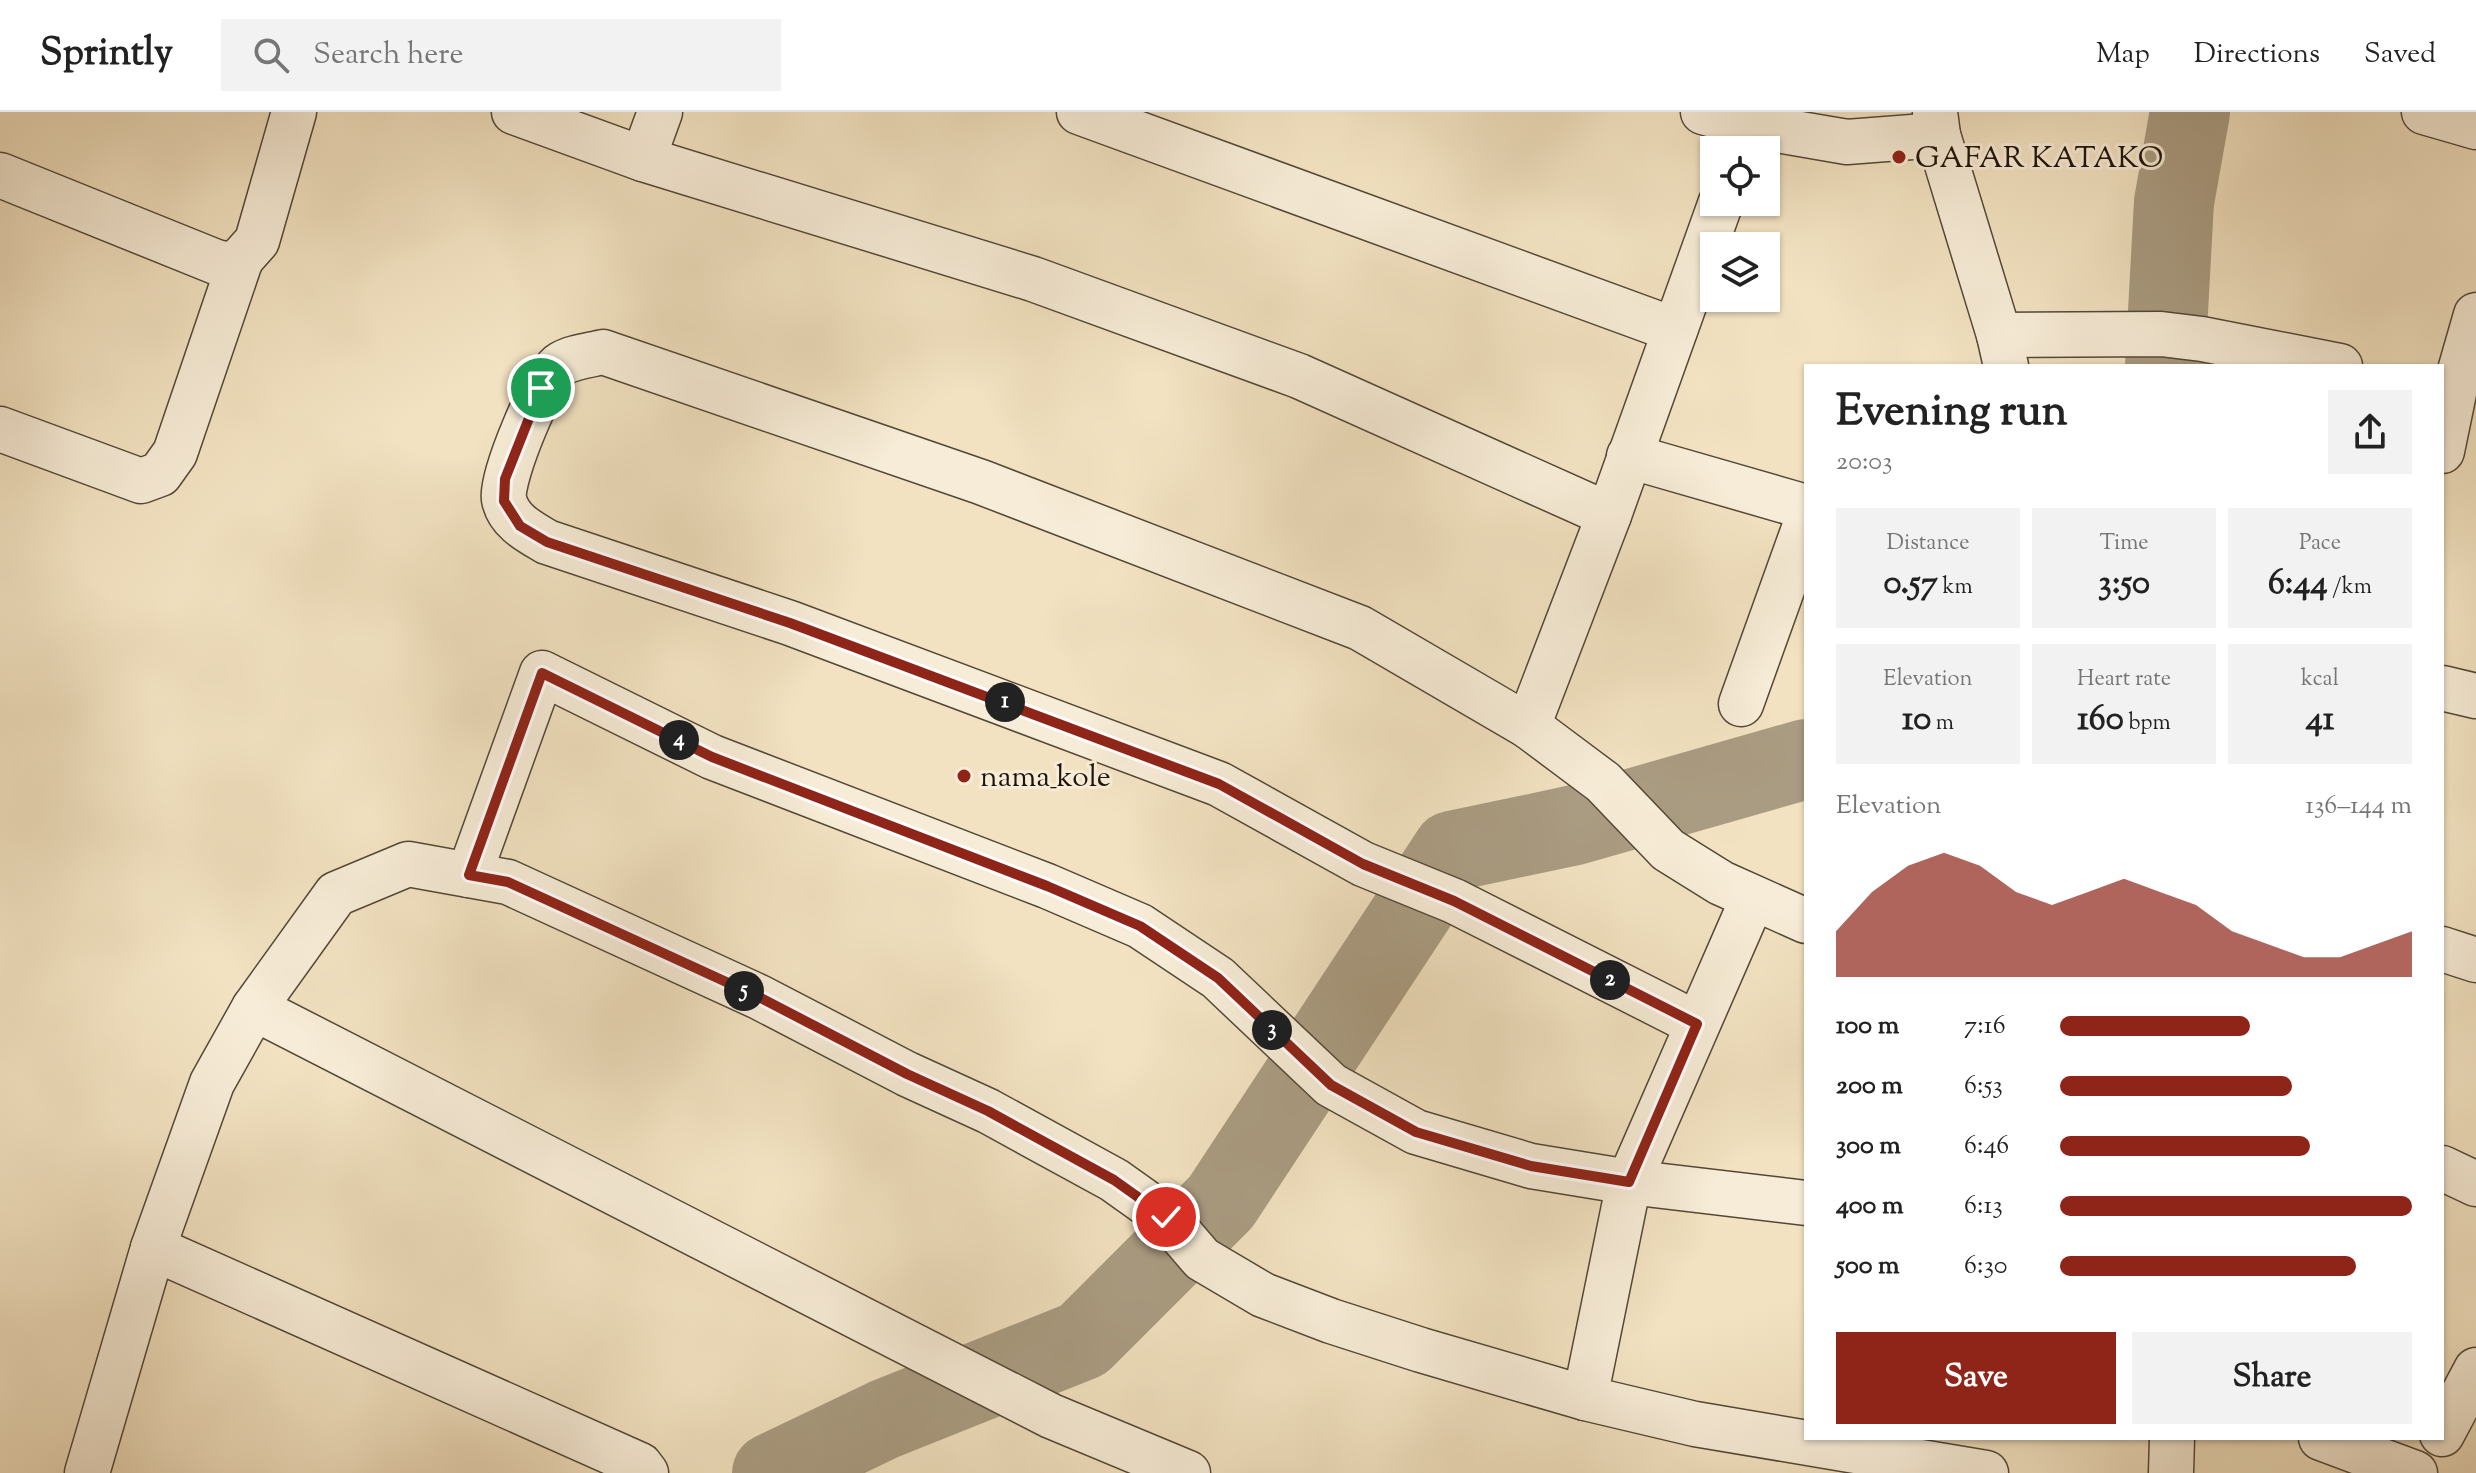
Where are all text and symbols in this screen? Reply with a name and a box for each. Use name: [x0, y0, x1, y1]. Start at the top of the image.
search box: [221, 19, 781, 91]
text: Sprintly: [40, 28, 173, 82]
icon: search: [249, 33, 293, 77]
text: Search here: [313, 34, 463, 77]
text: Map: [2096, 35, 2150, 75]
text: Directions: [2194, 35, 2320, 75]
text: Saved: [2364, 35, 2436, 75]
map controls: [1700, 136, 1780, 312]
button: locate: [1700, 136, 1780, 216]
place label: GAFAR KATAKO: [1915, 138, 2163, 181]
marker: GAFAR KATAKO: [1890, 148, 1908, 166]
button: layers: [1700, 232, 1780, 312]
pin: [507, 354, 575, 422]
icon: arrive: [519, 366, 563, 410]
text: Evening run: [1836, 382, 2068, 445]
button: share: [2328, 390, 2412, 474]
text: 20:03: [1836, 444, 1892, 481]
text: Distance: [1887, 528, 1969, 560]
text: Time: [2100, 528, 2148, 560]
text: Pace: [2299, 528, 2341, 560]
text: 0.57: [1883, 560, 1938, 609]
text: 3:50: [2098, 560, 2150, 609]
text: 6:44: [2268, 560, 2328, 609]
text: km: [1938, 572, 1973, 604]
text: /km: [2328, 572, 2372, 604]
text: Elevation: [1883, 664, 1973, 696]
text: Heart rate: [2077, 664, 2171, 696]
text: kcal: [2301, 664, 2339, 696]
pin: 1: [985, 682, 1025, 722]
text: 1: [1001, 686, 1009, 718]
text: 10: [1902, 696, 1931, 745]
text: 160: [2077, 696, 2124, 745]
text: 41: [2306, 696, 2334, 745]
text: m: [1931, 708, 1954, 740]
text: bpm: [2124, 708, 2171, 740]
pin: 4: [659, 720, 699, 760]
text: 4: [673, 724, 685, 756]
place label: nama_kole: [980, 757, 1111, 800]
marker: nama_kole: [955, 767, 973, 785]
text: Elevation: [1836, 788, 1941, 825]
text: 136–144 m: [2305, 788, 2412, 825]
pin: 2: [1590, 960, 1630, 1000]
text: 2: [1605, 964, 1615, 996]
pin: 5: [724, 971, 764, 1011]
text: 5: [740, 975, 748, 1007]
text: 100 m: [1836, 1008, 1899, 1045]
text: 7:16: [1964, 1008, 2006, 1045]
pin: 3: [1252, 1010, 1292, 1050]
text: 3: [1268, 1014, 1276, 1046]
text: 200 m: [1836, 1068, 1903, 1105]
text: 6:53: [1964, 1068, 2003, 1105]
text: 300 m: [1836, 1128, 1901, 1165]
text: 6:46: [1964, 1128, 2009, 1165]
pin: [1132, 1183, 1200, 1251]
text: 400 m: [1836, 1188, 1903, 1225]
text: 6:13: [1964, 1188, 2003, 1225]
icon: check: [1144, 1195, 1188, 1239]
text: 500 m: [1836, 1248, 1899, 1285]
text: 6:30: [1964, 1248, 2007, 1285]
button: Save: [1836, 1332, 2116, 1424]
button: Share: [2132, 1332, 2412, 1424]

